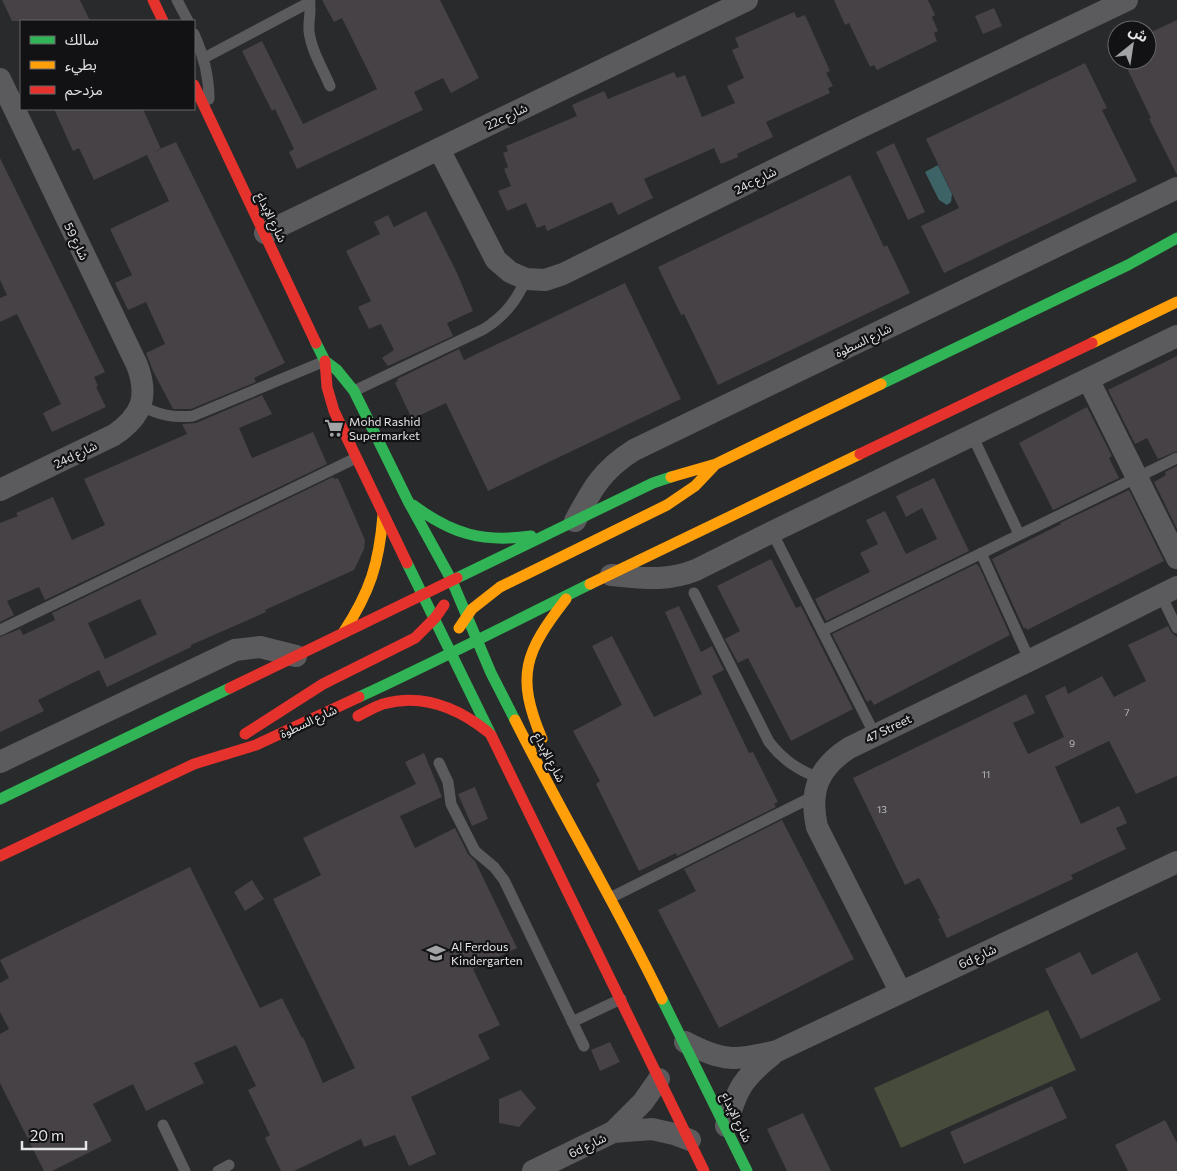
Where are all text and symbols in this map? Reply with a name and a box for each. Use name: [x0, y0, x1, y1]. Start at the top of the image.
legend: [20, 20, 195, 110]
north arrow: [1107, 20, 1157, 70]
text: ش: [1126, 21, 1151, 45]
text: سالك: [65, 30, 99, 48]
text: بطيء: [65, 55, 97, 76]
text: مزدحم: [65, 80, 103, 101]
street label: 22c شارع: [483, 100, 531, 135]
street label: 24c شارع: [732, 163, 780, 199]
street label: شارع الإبداع: [251, 190, 290, 246]
street label: شارع 59: [59, 220, 92, 263]
street label: شارع السطوة: [833, 320, 895, 362]
place label: Mohd Rashid Supermarket: [349, 414, 420, 442]
supermarket icon: Mohd Rashid Supermarket: [323, 417, 345, 439]
street label: 24d شارع: [51, 438, 100, 473]
street label: شارع السطوة: [277, 702, 340, 743]
house number: 7: [1124, 706, 1130, 718]
street label: 47 Street: [863, 711, 913, 745]
street label: شارع الإبداع: [528, 730, 569, 786]
house number: 9: [1069, 737, 1075, 749]
house number: 11: [982, 768, 990, 780]
house number: 13: [877, 803, 887, 815]
place label: Al Ferdous Kindergarten: [451, 939, 523, 967]
street label: 6d شارع: [956, 941, 999, 973]
school or university icon: Al Ferdous Kindergarten: [425, 942, 447, 964]
street label: شارع الإبداع: [716, 1090, 755, 1146]
scale bar: [22, 1118, 86, 1150]
text: 20 m: [30, 1126, 64, 1144]
street label: 6d شارع: [566, 1130, 609, 1163]

